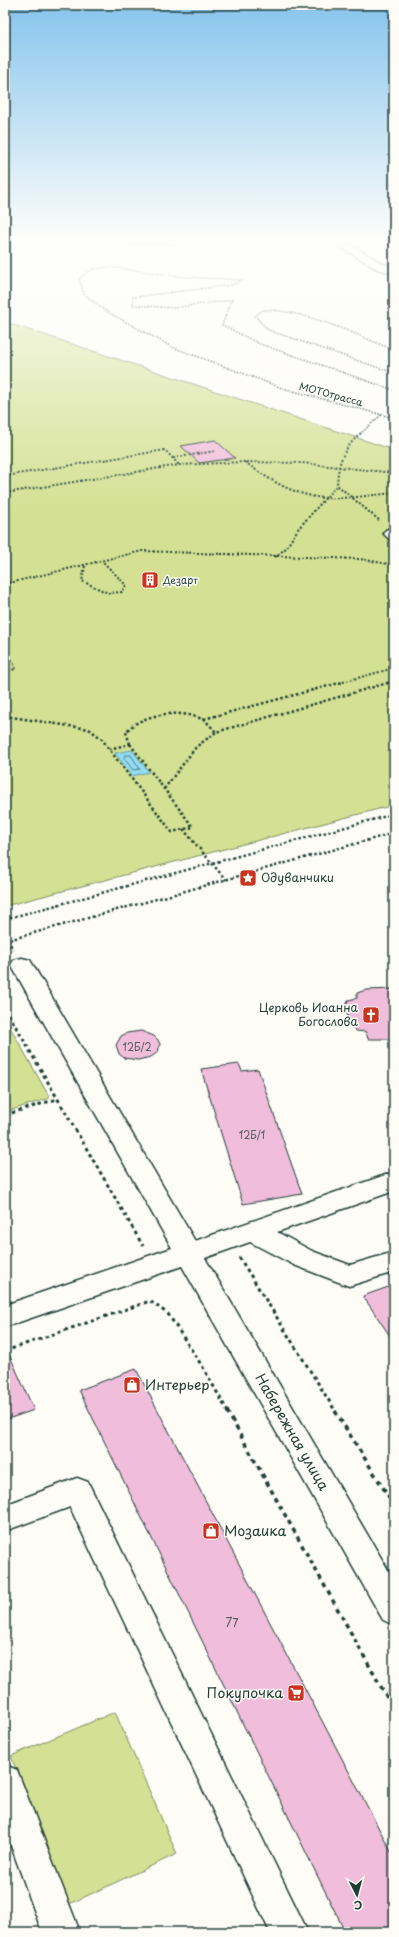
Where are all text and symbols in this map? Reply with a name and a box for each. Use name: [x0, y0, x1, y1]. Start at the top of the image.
street label: МОТОтрасса: [298, 378, 365, 409]
building icon: Дезарт: [140, 570, 160, 590]
place label: Дезарт: [162, 572, 198, 587]
place icon: Одуванчики: [238, 868, 258, 888]
place label: Одуванчики: [261, 868, 334, 886]
place label: Церковь Иоанна Богослова: [259, 998, 359, 1030]
church icon: Церковь Иоанна Богослова: [361, 1005, 381, 1025]
house number: 12Б/2: [122, 1039, 152, 1054]
house number: 12Б/1: [239, 1127, 265, 1142]
street label: Набережная улица: [250, 1369, 335, 1494]
place label: Интерьер: [145, 1374, 210, 1395]
shop icon: Интерьер: [122, 1375, 142, 1395]
place label: Мозаика: [224, 1520, 286, 1541]
shop icon: Мозаика: [201, 1521, 221, 1541]
house number: 77: [225, 1613, 239, 1631]
place label: Покупочка: [207, 1682, 283, 1703]
supermarket icon: Покупочка: [286, 1683, 306, 1703]
north arrow: [337, 1875, 377, 1915]
text: С: [353, 1897, 363, 1914]

